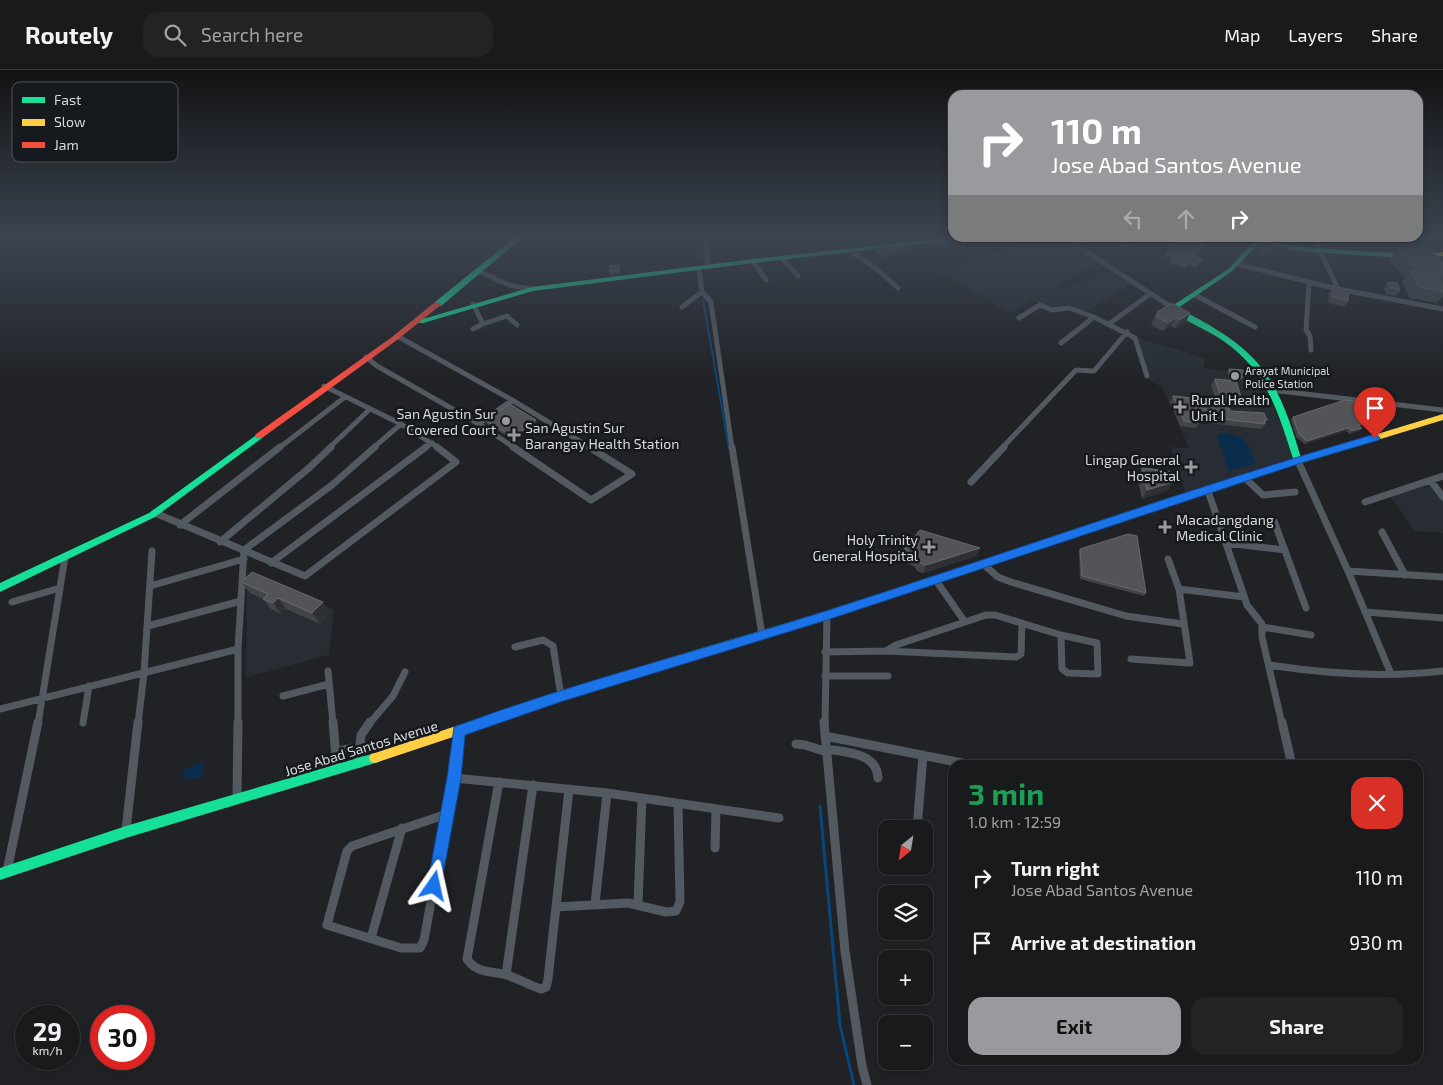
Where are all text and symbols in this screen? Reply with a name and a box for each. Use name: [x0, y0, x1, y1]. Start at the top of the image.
search box: [143, 12, 493, 57]
text: Routely: [25, 20, 113, 49]
icon: search: [161, 21, 189, 49]
text: Search here: [201, 23, 303, 46]
text: Map: [1224, 24, 1260, 46]
text: Layers: [1288, 24, 1343, 46]
text: Share: [1371, 24, 1418, 46]
legend: [12, 82, 178, 162]
text: Fast: [54, 91, 81, 108]
text: 110 m: [1051, 109, 1142, 151]
icon: right: [968, 110, 1033, 175]
text: Slow: [54, 113, 86, 130]
text: Jam: [54, 136, 79, 153]
text: Jose Abad Santos Avenue: [1051, 151, 1302, 177]
icon: left: [1119, 205, 1147, 233]
icon: ahead: [1172, 205, 1200, 233]
icon: right: [1225, 205, 1253, 233]
place label: Arayat Municipal Police Station: [1245, 364, 1330, 390]
marker: Arayat Municipal Police Station: [1229, 370, 1241, 382]
pin: [1354, 387, 1396, 438]
place label: Rural Health Unit I: [1191, 391, 1270, 424]
icon: arrive: [1361, 394, 1389, 422]
marker: Rural Health Unit I: [1173, 400, 1187, 414]
place label: San Agustin Sur Covered Court: [396, 405, 496, 438]
marker: San Agustin Sur Covered Court: [500, 415, 512, 427]
place label: San Agustin Sur Barangay Health Station: [525, 419, 679, 452]
marker: San Agustin Sur Barangay Health Station: [507, 428, 521, 442]
place label: Lingap General Hospital: [1085, 451, 1181, 484]
marker: Lingap General Hospital: [1184, 460, 1198, 474]
place label: Macadangdang Medical Clinic: [1176, 511, 1274, 544]
marker: Macadangdang Medical Clinic: [1158, 520, 1172, 534]
place label: Holy Trinity General Hospital: [813, 531, 919, 564]
marker: Holy Trinity General Hospital: [922, 540, 936, 554]
street label: Jose Abad Santos Avenue: [282, 717, 440, 779]
text: 3 min: [968, 775, 1044, 811]
button: close: [1351, 777, 1403, 829]
text: 1.0 km · 12:59: [968, 812, 1061, 831]
north arrow: [878, 820, 932, 875]
map controls: [878, 820, 933, 1070]
text: Turn right: [1011, 857, 1099, 880]
position arrow: [407, 859, 459, 911]
icon: right: [968, 864, 996, 892]
text: 110 m: [1356, 866, 1403, 889]
text: Jose Abad Santos Avenue: [1011, 880, 1193, 899]
button: layers: [878, 885, 933, 940]
icon: arrive: [968, 929, 996, 957]
text: Arrive at destination: [1011, 931, 1196, 954]
text: 930 m: [1349, 931, 1403, 954]
button: +: [878, 950, 933, 1005]
button: Exit: [968, 997, 1181, 1055]
button: Share: [1191, 997, 1403, 1055]
speed limit sign: 30: [90, 1005, 155, 1070]
button: −: [878, 1015, 933, 1070]
text: 29: [33, 1016, 62, 1046]
text: km/h: [33, 1043, 62, 1057]

